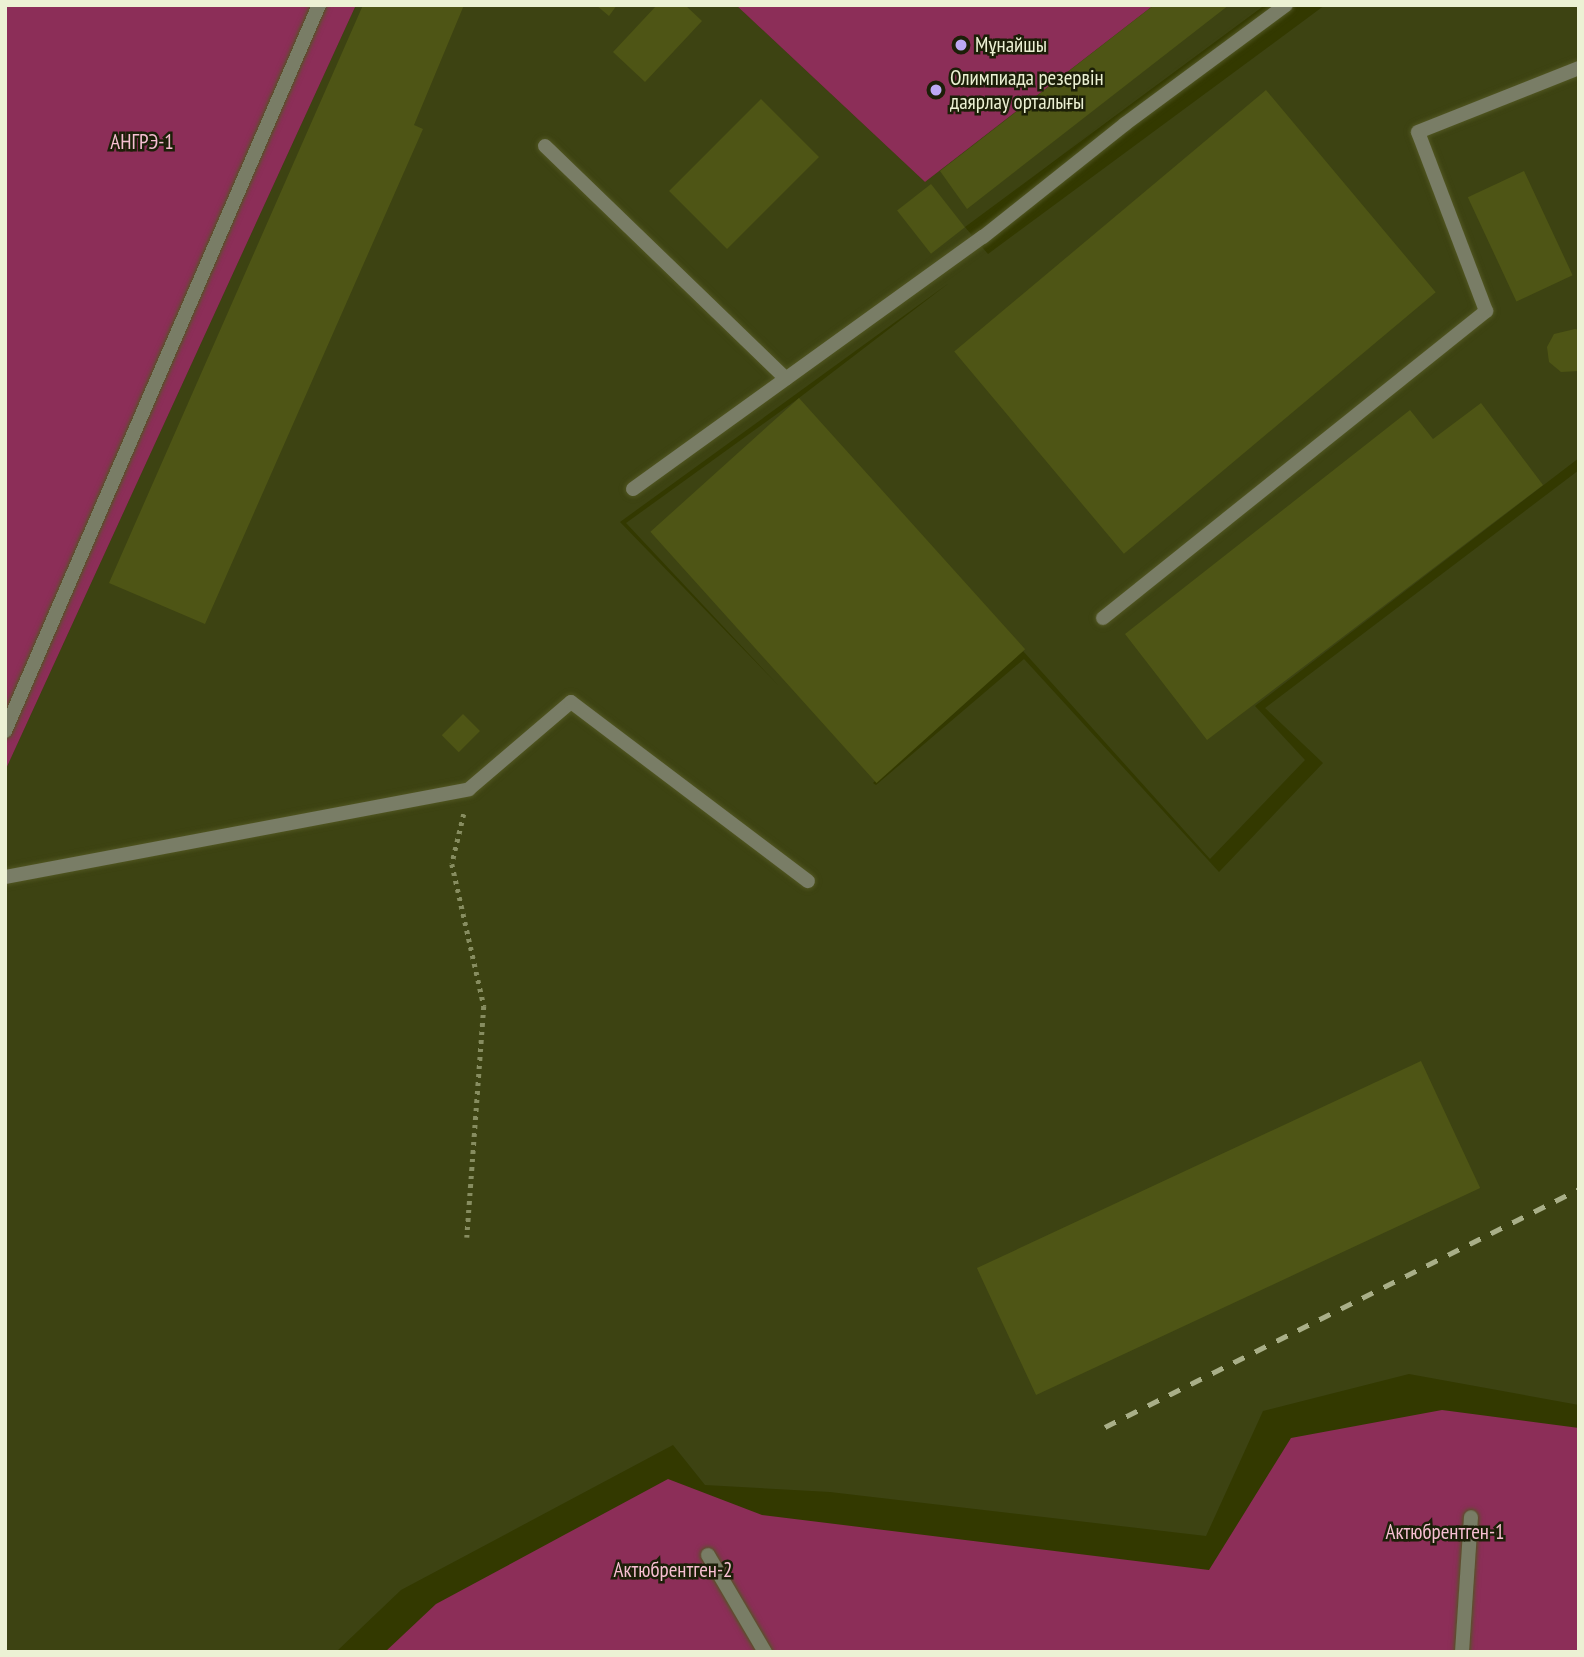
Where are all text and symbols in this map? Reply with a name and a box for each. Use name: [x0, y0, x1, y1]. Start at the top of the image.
place label: Мұнайшы: [975, 32, 1047, 58]
marker: Мұнайшы: [953, 37, 969, 53]
place label: Олимпиада резервін даярлау орталығы: [950, 65, 1104, 115]
marker: Олимпиада резервін даярлау орталығы: [928, 82, 944, 98]
park label: АНГРЭ-1: [110, 129, 174, 155]
park label: Актюбрентген-1: [1385, 1519, 1505, 1545]
park label: Актюбрентген-2: [613, 1557, 733, 1583]

